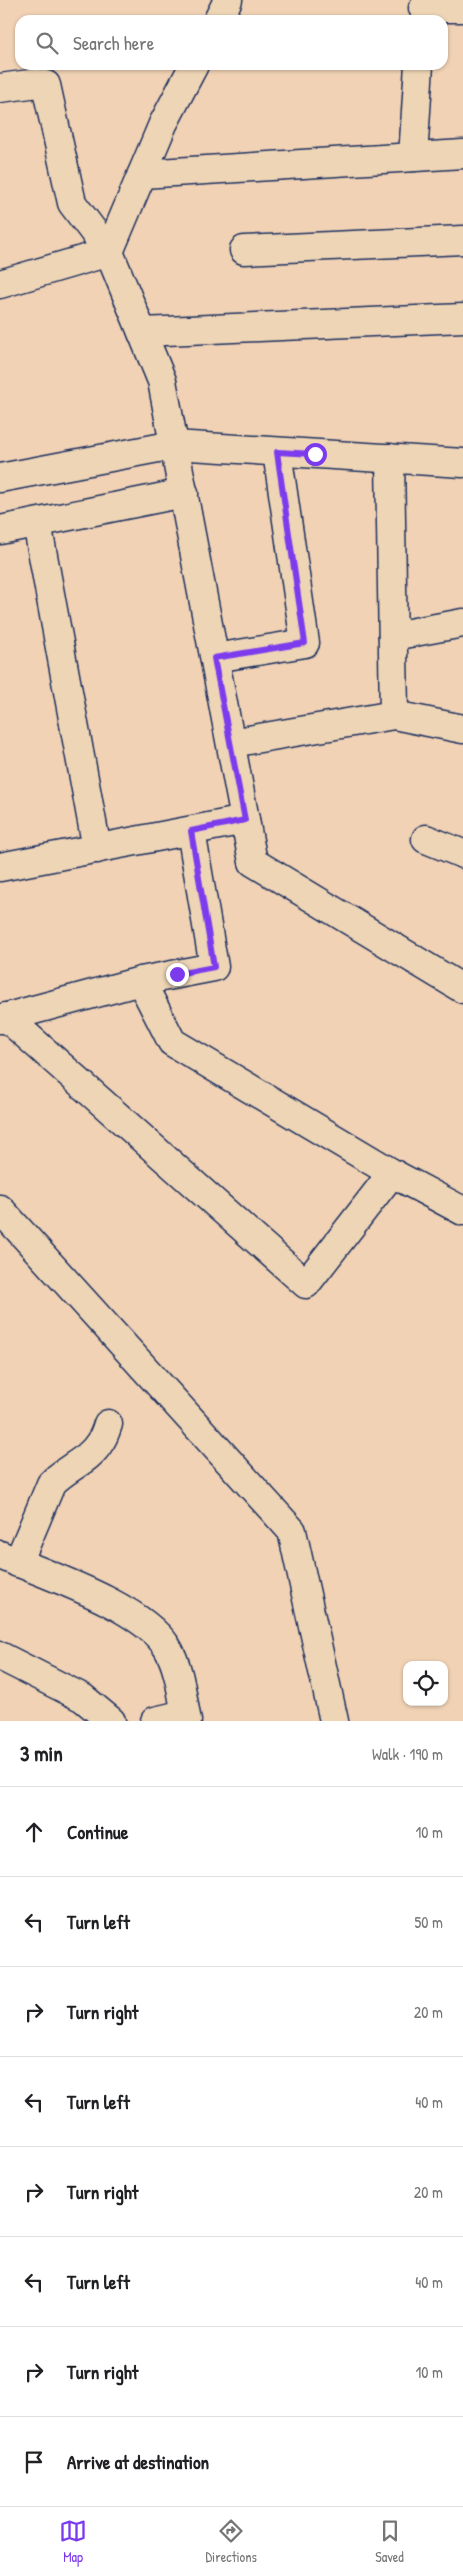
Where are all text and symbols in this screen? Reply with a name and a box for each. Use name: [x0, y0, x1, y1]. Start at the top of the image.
search box: [15, 15, 448, 70]
icon: search: [33, 29, 61, 57]
text: Search here: [73, 30, 154, 56]
route start: [304, 443, 327, 466]
route end: [166, 963, 189, 986]
map controls: [403, 1661, 448, 1706]
button: locate: [403, 1661, 448, 1706]
text: 3 min: [20, 1739, 63, 1768]
text: Walk · 190 m: [372, 1743, 443, 1765]
icon: ahead: [20, 1818, 48, 1846]
text: Continue: [67, 1819, 128, 1845]
text: 10 m: [415, 1821, 443, 1843]
icon: left: [20, 1908, 48, 1936]
text: Turn left: [67, 1909, 130, 1935]
text: 50 m: [415, 1911, 443, 1933]
icon: right: [20, 1998, 48, 2026]
text: Turn right: [67, 1999, 138, 2025]
text: 20 m: [414, 2001, 443, 2023]
icon: left: [20, 2088, 48, 2116]
text: Turn left: [67, 2089, 130, 2115]
text: 40 m: [415, 2091, 443, 2113]
icon: right: [20, 2178, 48, 2206]
text: Turn right: [67, 2179, 138, 2205]
text: 20 m: [414, 2181, 443, 2203]
icon: left: [20, 2268, 48, 2296]
text: Turn left: [67, 2269, 130, 2295]
text: 40 m: [415, 2271, 443, 2293]
icon: right: [20, 2358, 48, 2386]
text: Turn right: [67, 2359, 138, 2385]
text: 10 m: [415, 2361, 443, 2383]
icon: arrive: [20, 2448, 48, 2476]
text: Arrive at destination: [67, 2449, 209, 2475]
tab: Map: [59, 2517, 87, 2566]
tab: Directions: [205, 2517, 257, 2566]
tab: Saved: [375, 2517, 404, 2566]

